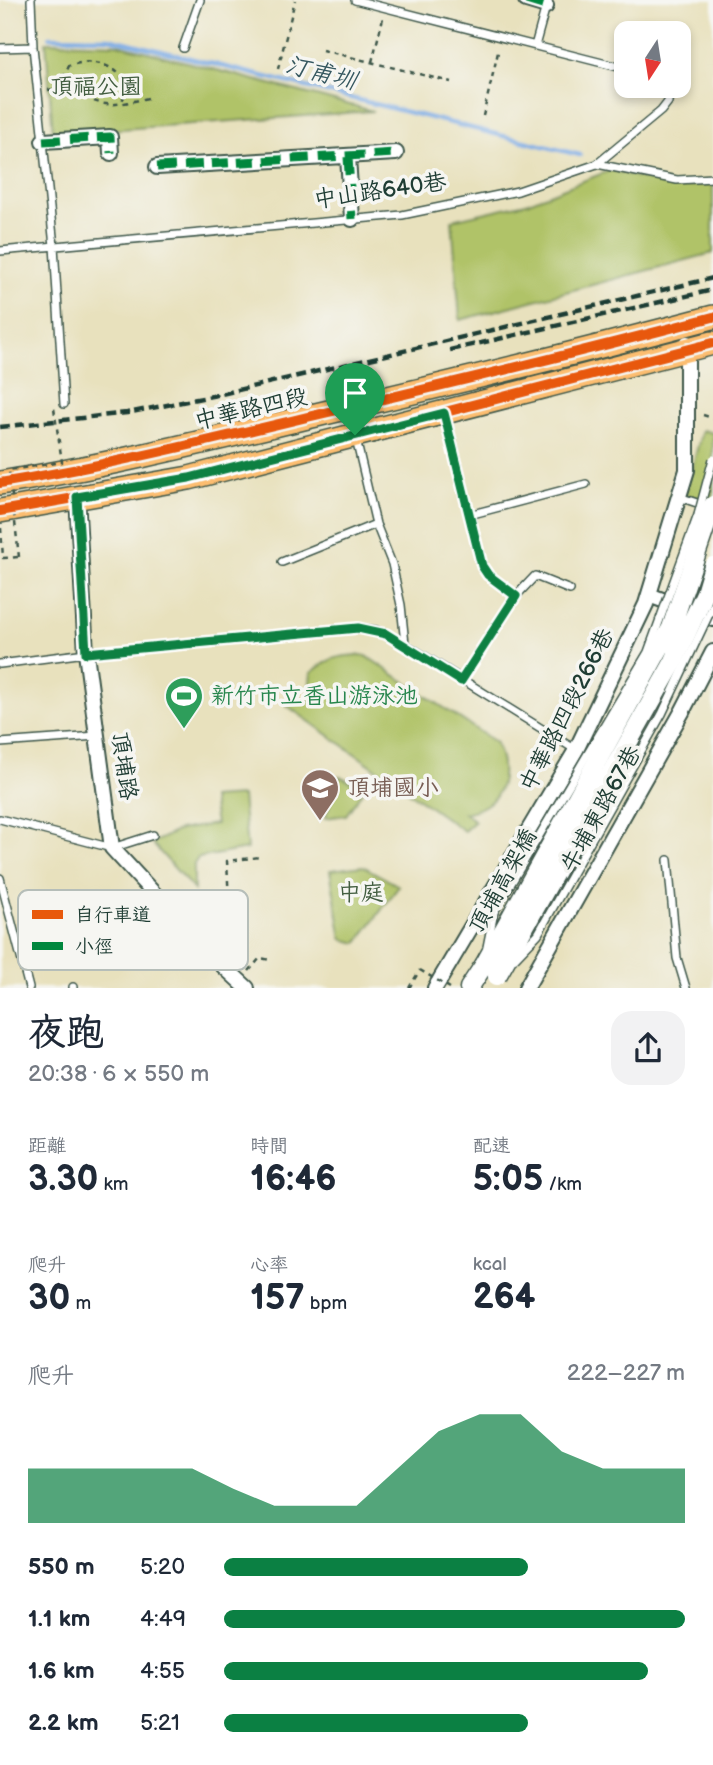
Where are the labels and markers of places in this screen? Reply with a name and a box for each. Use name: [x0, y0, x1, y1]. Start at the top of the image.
pin: [325, 363, 385, 435]
sports icon: 新竹市立香山游泳池: [163, 675, 205, 730]
place label: 新竹市立香山游泳池: [211, 682, 418, 710]
school or university icon: 頂埔國小: [299, 767, 341, 822]
place label: 頂埔國小: [347, 774, 439, 802]

